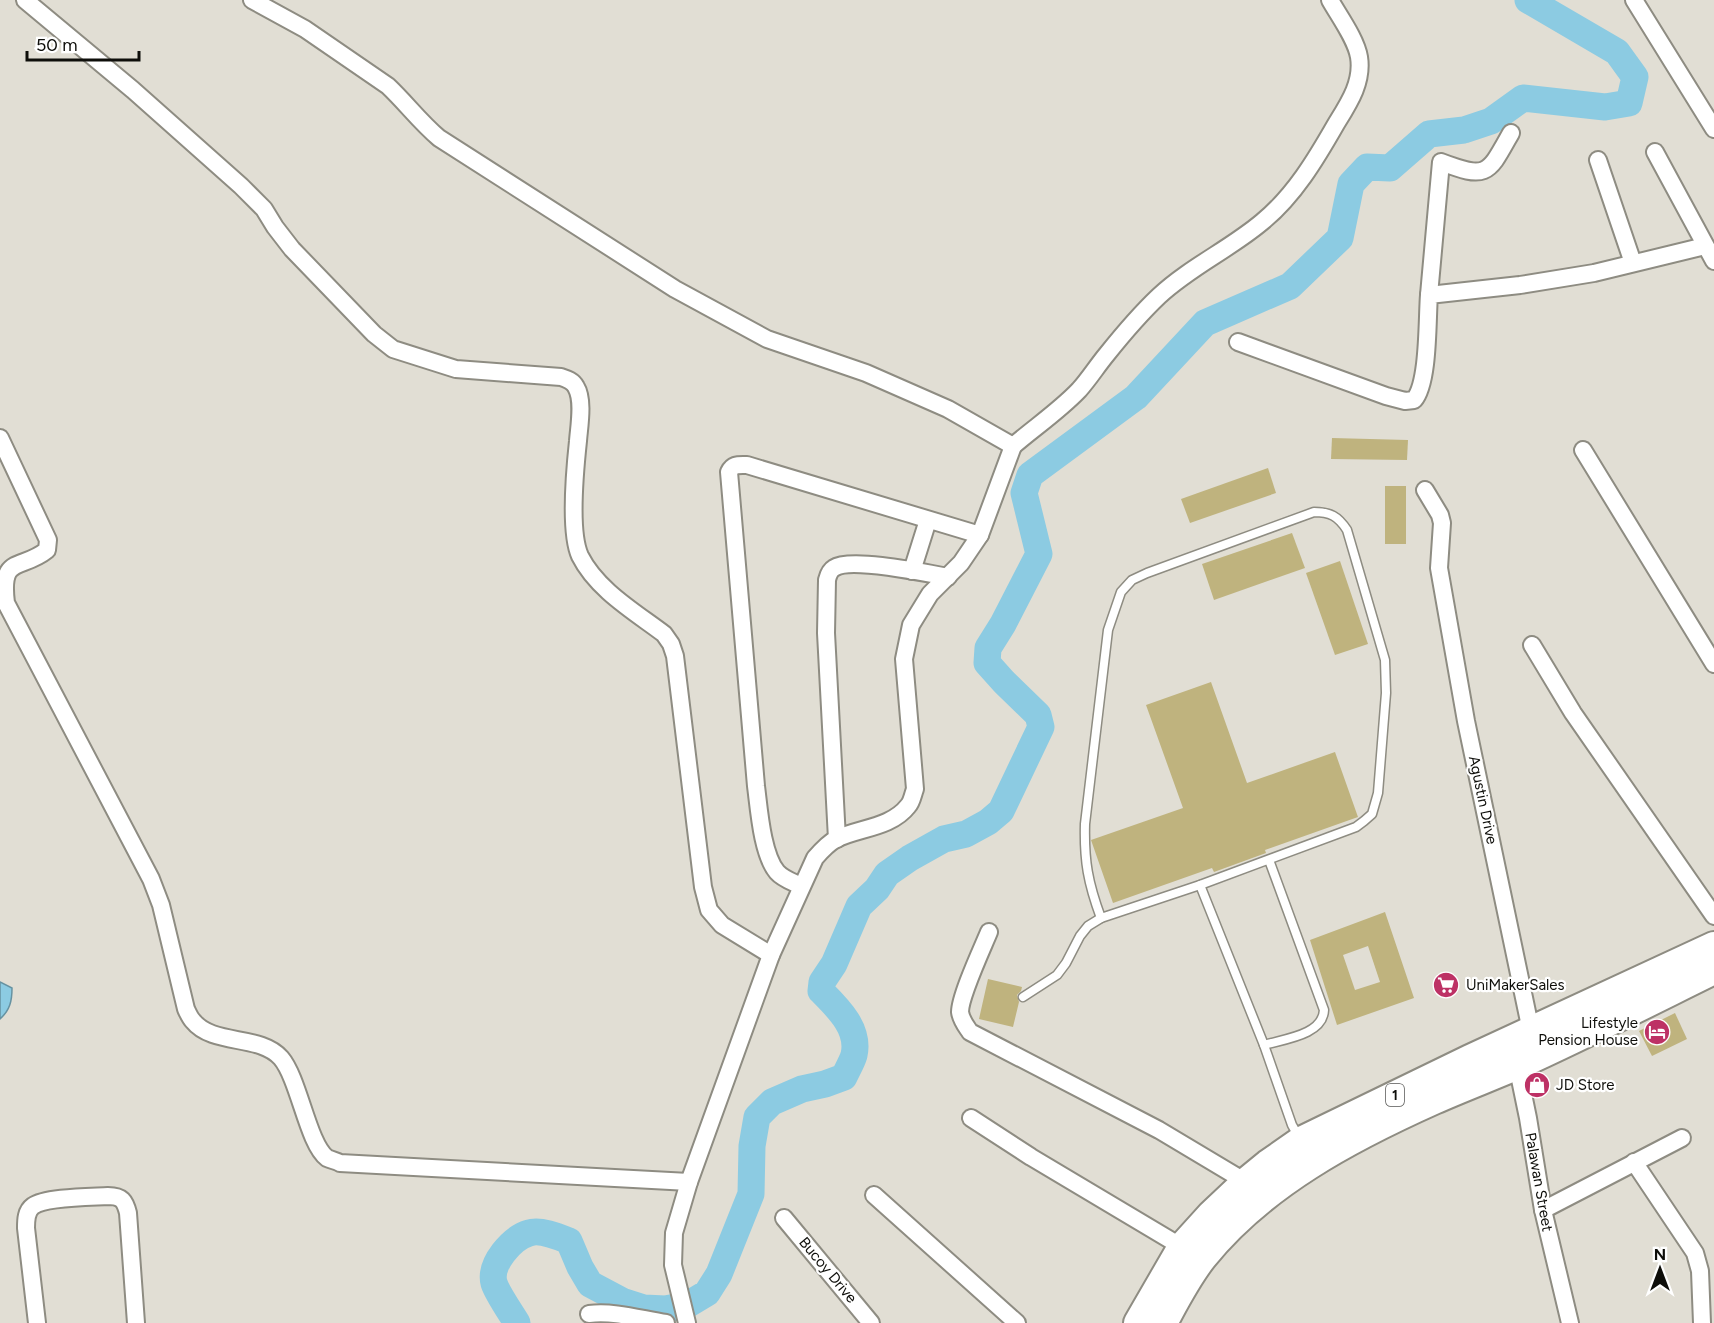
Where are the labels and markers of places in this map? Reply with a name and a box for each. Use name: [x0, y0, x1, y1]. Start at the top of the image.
supermarket icon: UniMakerSales: [1431, 970, 1461, 1000]
place label: UniMakerSales: [1466, 976, 1565, 994]
place label: Lifestyle Pension House: [1538, 1014, 1638, 1049]
hotel icon: Lifestyle Pension House: [1642, 1017, 1672, 1047]
shop icon: JD Store: [1522, 1070, 1552, 1100]
place label: JD Store: [1556, 1076, 1615, 1094]

